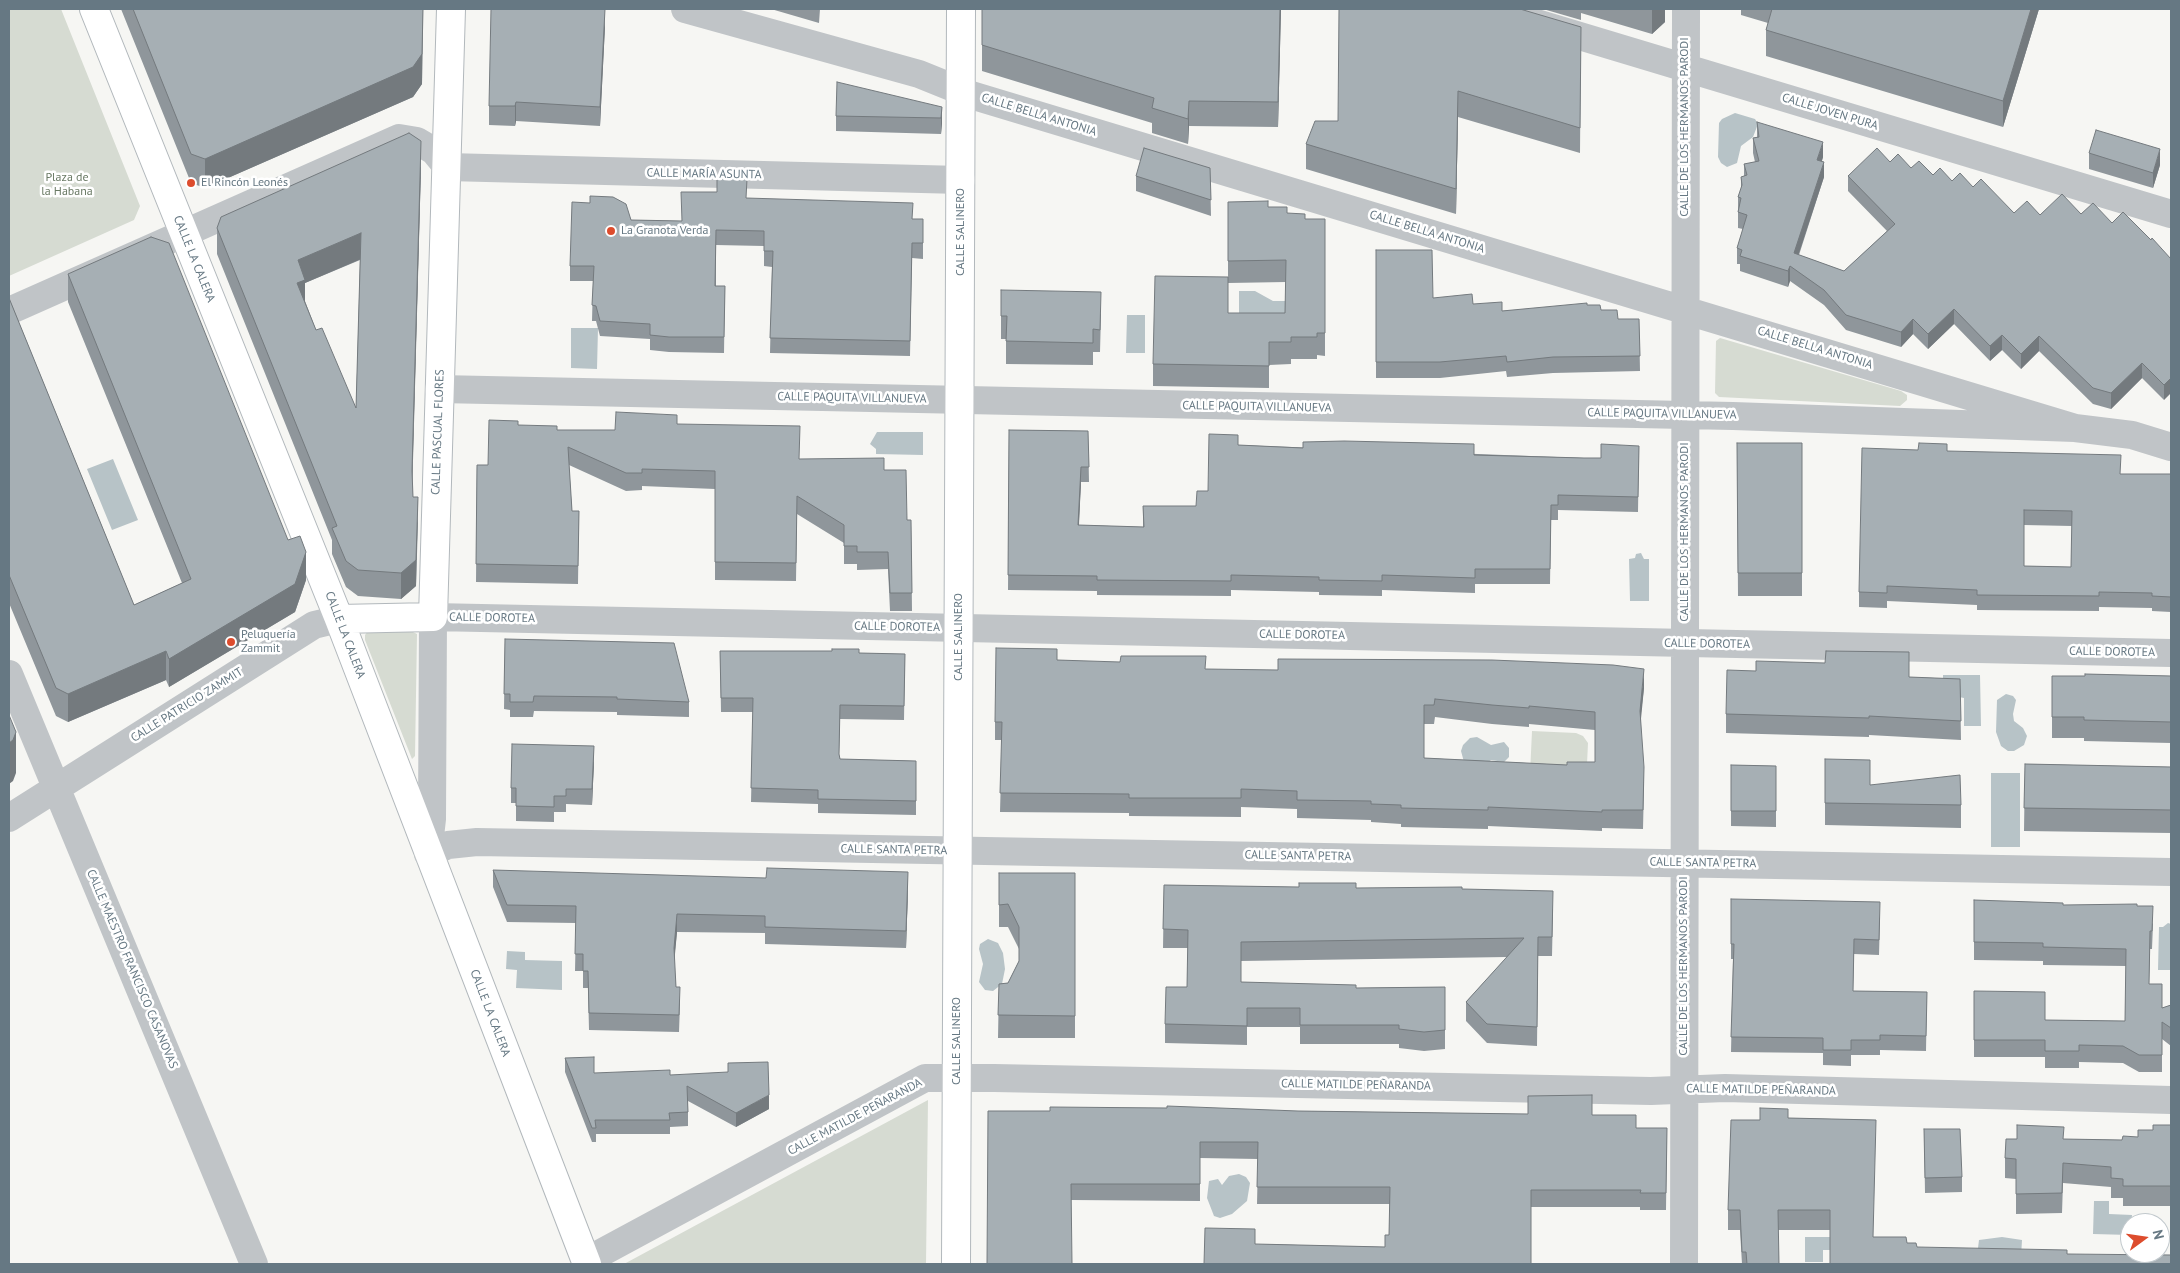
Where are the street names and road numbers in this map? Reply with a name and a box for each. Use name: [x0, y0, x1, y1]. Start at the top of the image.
street label: CALLE DE LOS HERMANOS PARODI: [1678, 37, 1692, 217]
street label: CALLE BELLA ANTONIA: [980, 91, 1098, 139]
street label: CALLE JOVEN PURA: [1780, 91, 1880, 133]
street label: CALLE MARÍA ASUNTA: [646, 166, 762, 182]
street label: CALLE SALINERO: [954, 188, 968, 276]
street label: CALLE BELLA ANTONIA: [1368, 208, 1486, 256]
street label: CALLE LA CALERA: [170, 214, 218, 304]
street label: CALLE BELLA ANTONIA: [1756, 324, 1874, 372]
street label: CALLE PASCUAL FLORES: [429, 369, 447, 495]
street label: CALLE PAQUITA VILLANUEVA: [777, 389, 927, 407]
street label: CALLE PAQUITA VILLANUEVA: [1182, 398, 1332, 416]
street label: CALLE PAQUITA VILLANUEVA: [1587, 405, 1737, 423]
street label: CALLE DE LOS HERMANOS PARODI: [1678, 442, 1692, 622]
street label: CALLE LA CALERA: [322, 589, 368, 681]
street label: CALLE SALINERO: [952, 593, 966, 681]
street label: CALLE DOROTEA: [449, 610, 535, 626]
street label: CALLE DOROTEA: [854, 619, 940, 635]
street label: CALLE DOROTEA: [1259, 627, 1345, 643]
street label: CALLE DOROTEA: [1664, 636, 1750, 652]
street label: CALLE DOROTEA: [2069, 644, 2155, 660]
street label: CALLE PATRICIO ZAMMIT: [128, 665, 246, 745]
street label: CALLE SANTA PETRA: [840, 842, 948, 858]
street label: CALLE SANTA PETRA: [1244, 848, 1352, 864]
street label: CALLE SANTA PETRA: [1649, 855, 1757, 871]
street label: CALLE MAESTRO FRANCISCO CASANOVAS: [83, 867, 181, 1071]
street label: CALLE DE LOS HERMANOS PARODI: [1677, 876, 1691, 1056]
street label: CALLE LA CALERA: [467, 967, 513, 1059]
street label: CALLE SALINERO: [950, 997, 964, 1085]
street label: CALLE MATILDE PEÑARANDA: [785, 1075, 925, 1159]
street label: CALLE MATILDE PEÑARANDA: [1281, 1076, 1431, 1094]
street label: CALLE MATILDE PEÑARANDA: [1686, 1081, 1836, 1099]

